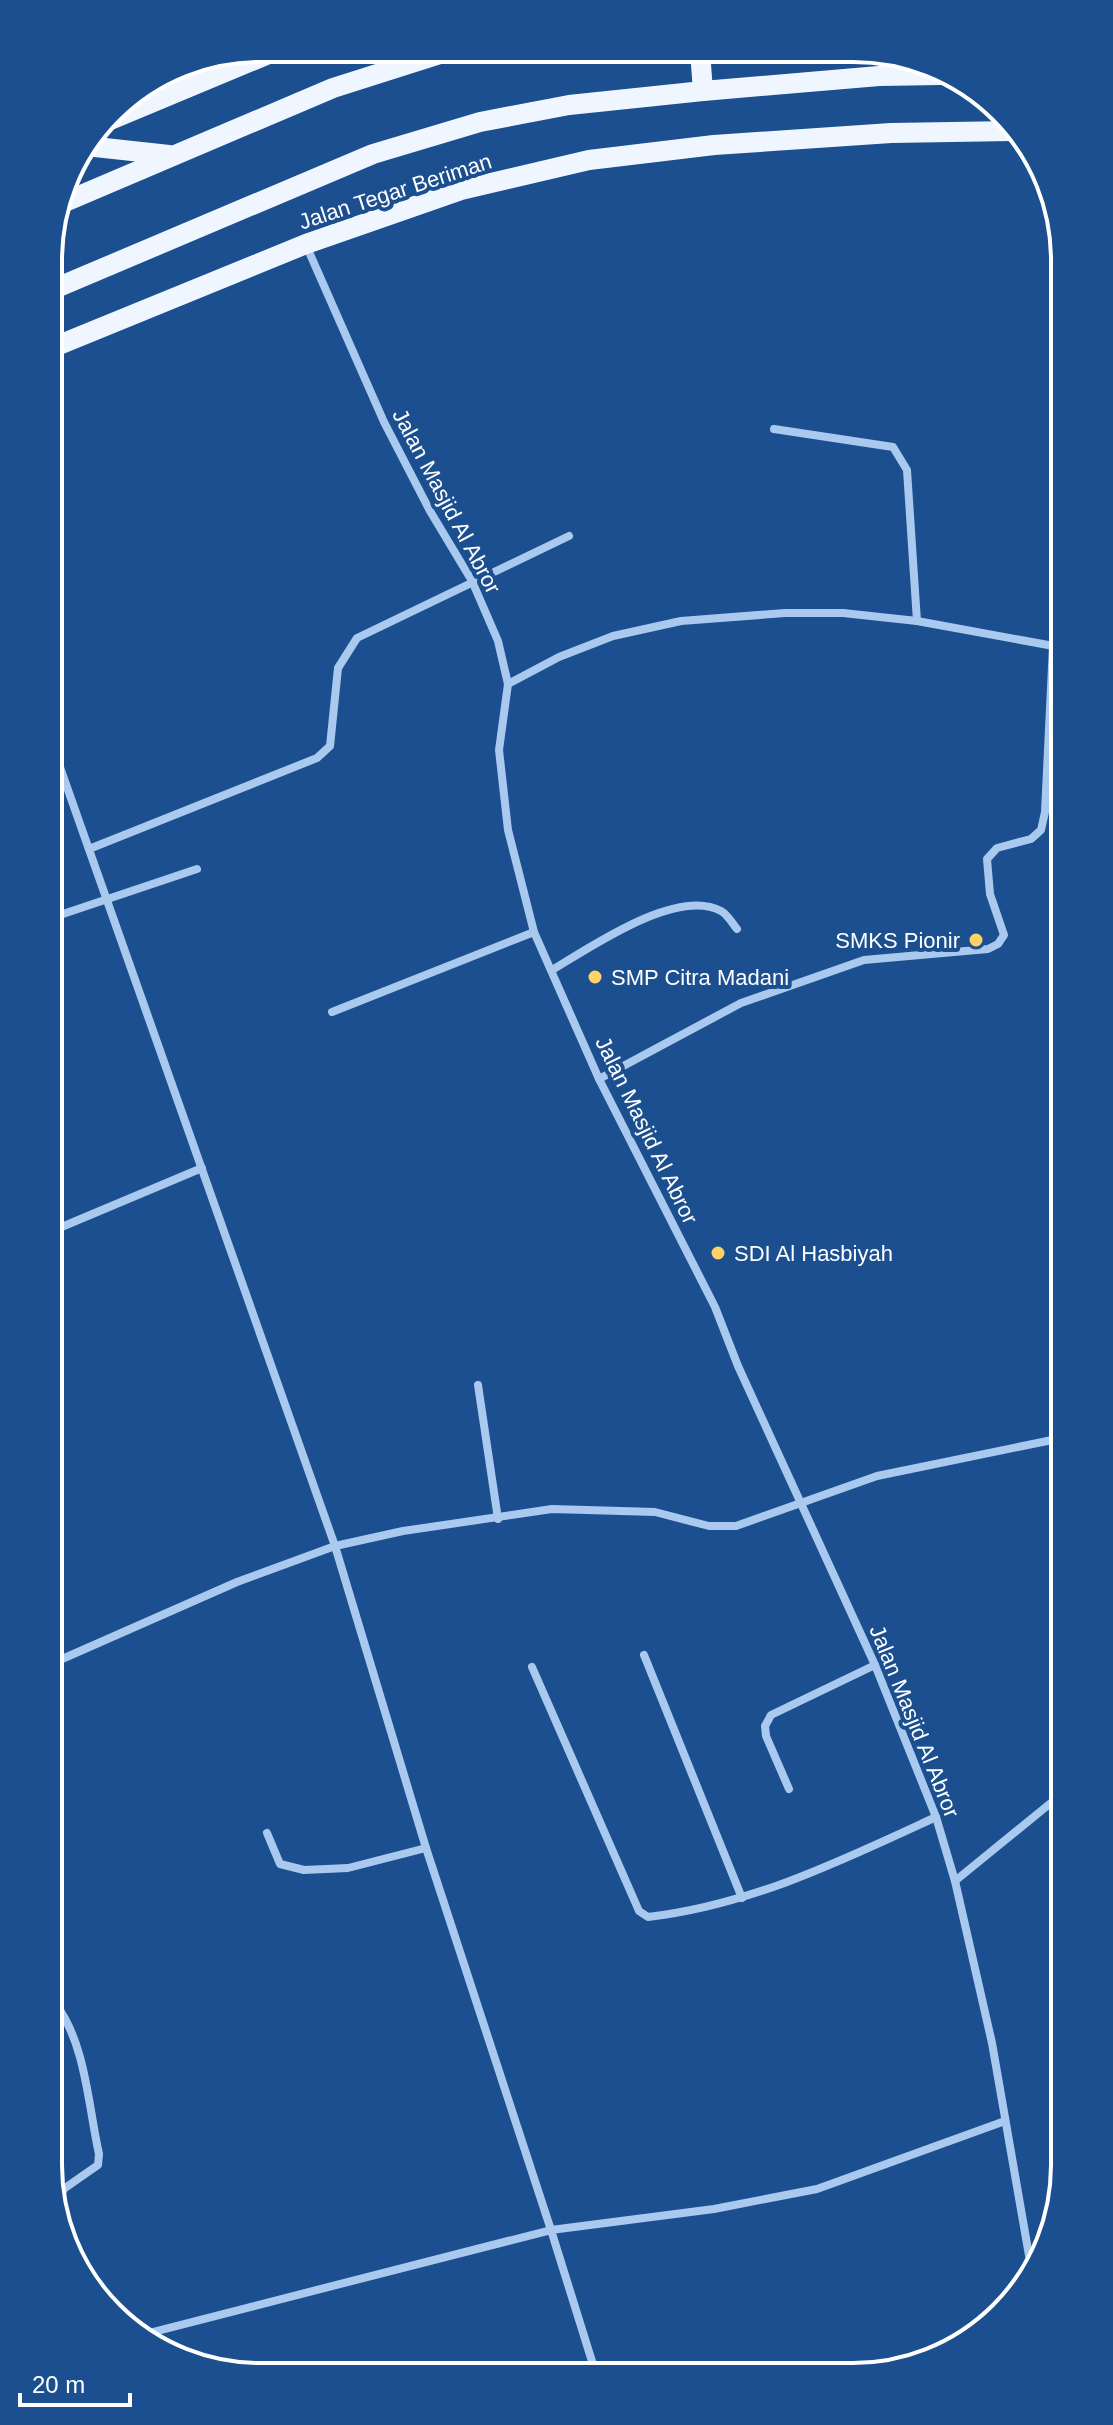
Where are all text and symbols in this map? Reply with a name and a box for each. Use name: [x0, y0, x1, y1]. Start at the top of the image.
street label: Jalan Tegar Beriman: [296, 148, 495, 234]
street label: Jalan Masjid Al Abror: [387, 405, 506, 598]
place label: SMKS Pionir: [835, 928, 960, 953]
marker: SMKS Pionir: [967, 931, 985, 949]
place label: SMP Citra Madani: [611, 965, 789, 990]
marker: SMP Citra Madani: [586, 968, 604, 986]
street label: Jalan Masjid Al Abror: [590, 1032, 703, 1228]
place label: SDI Al Hasbiyah: [734, 1241, 893, 1266]
marker: SDI Al Hasbiyah: [709, 1244, 727, 1262]
street label: Jalan Masjid Al Abror: [864, 1621, 965, 1821]
scale bar: [20, 2357, 130, 2407]
text: 20 m: [32, 2371, 85, 2398]

